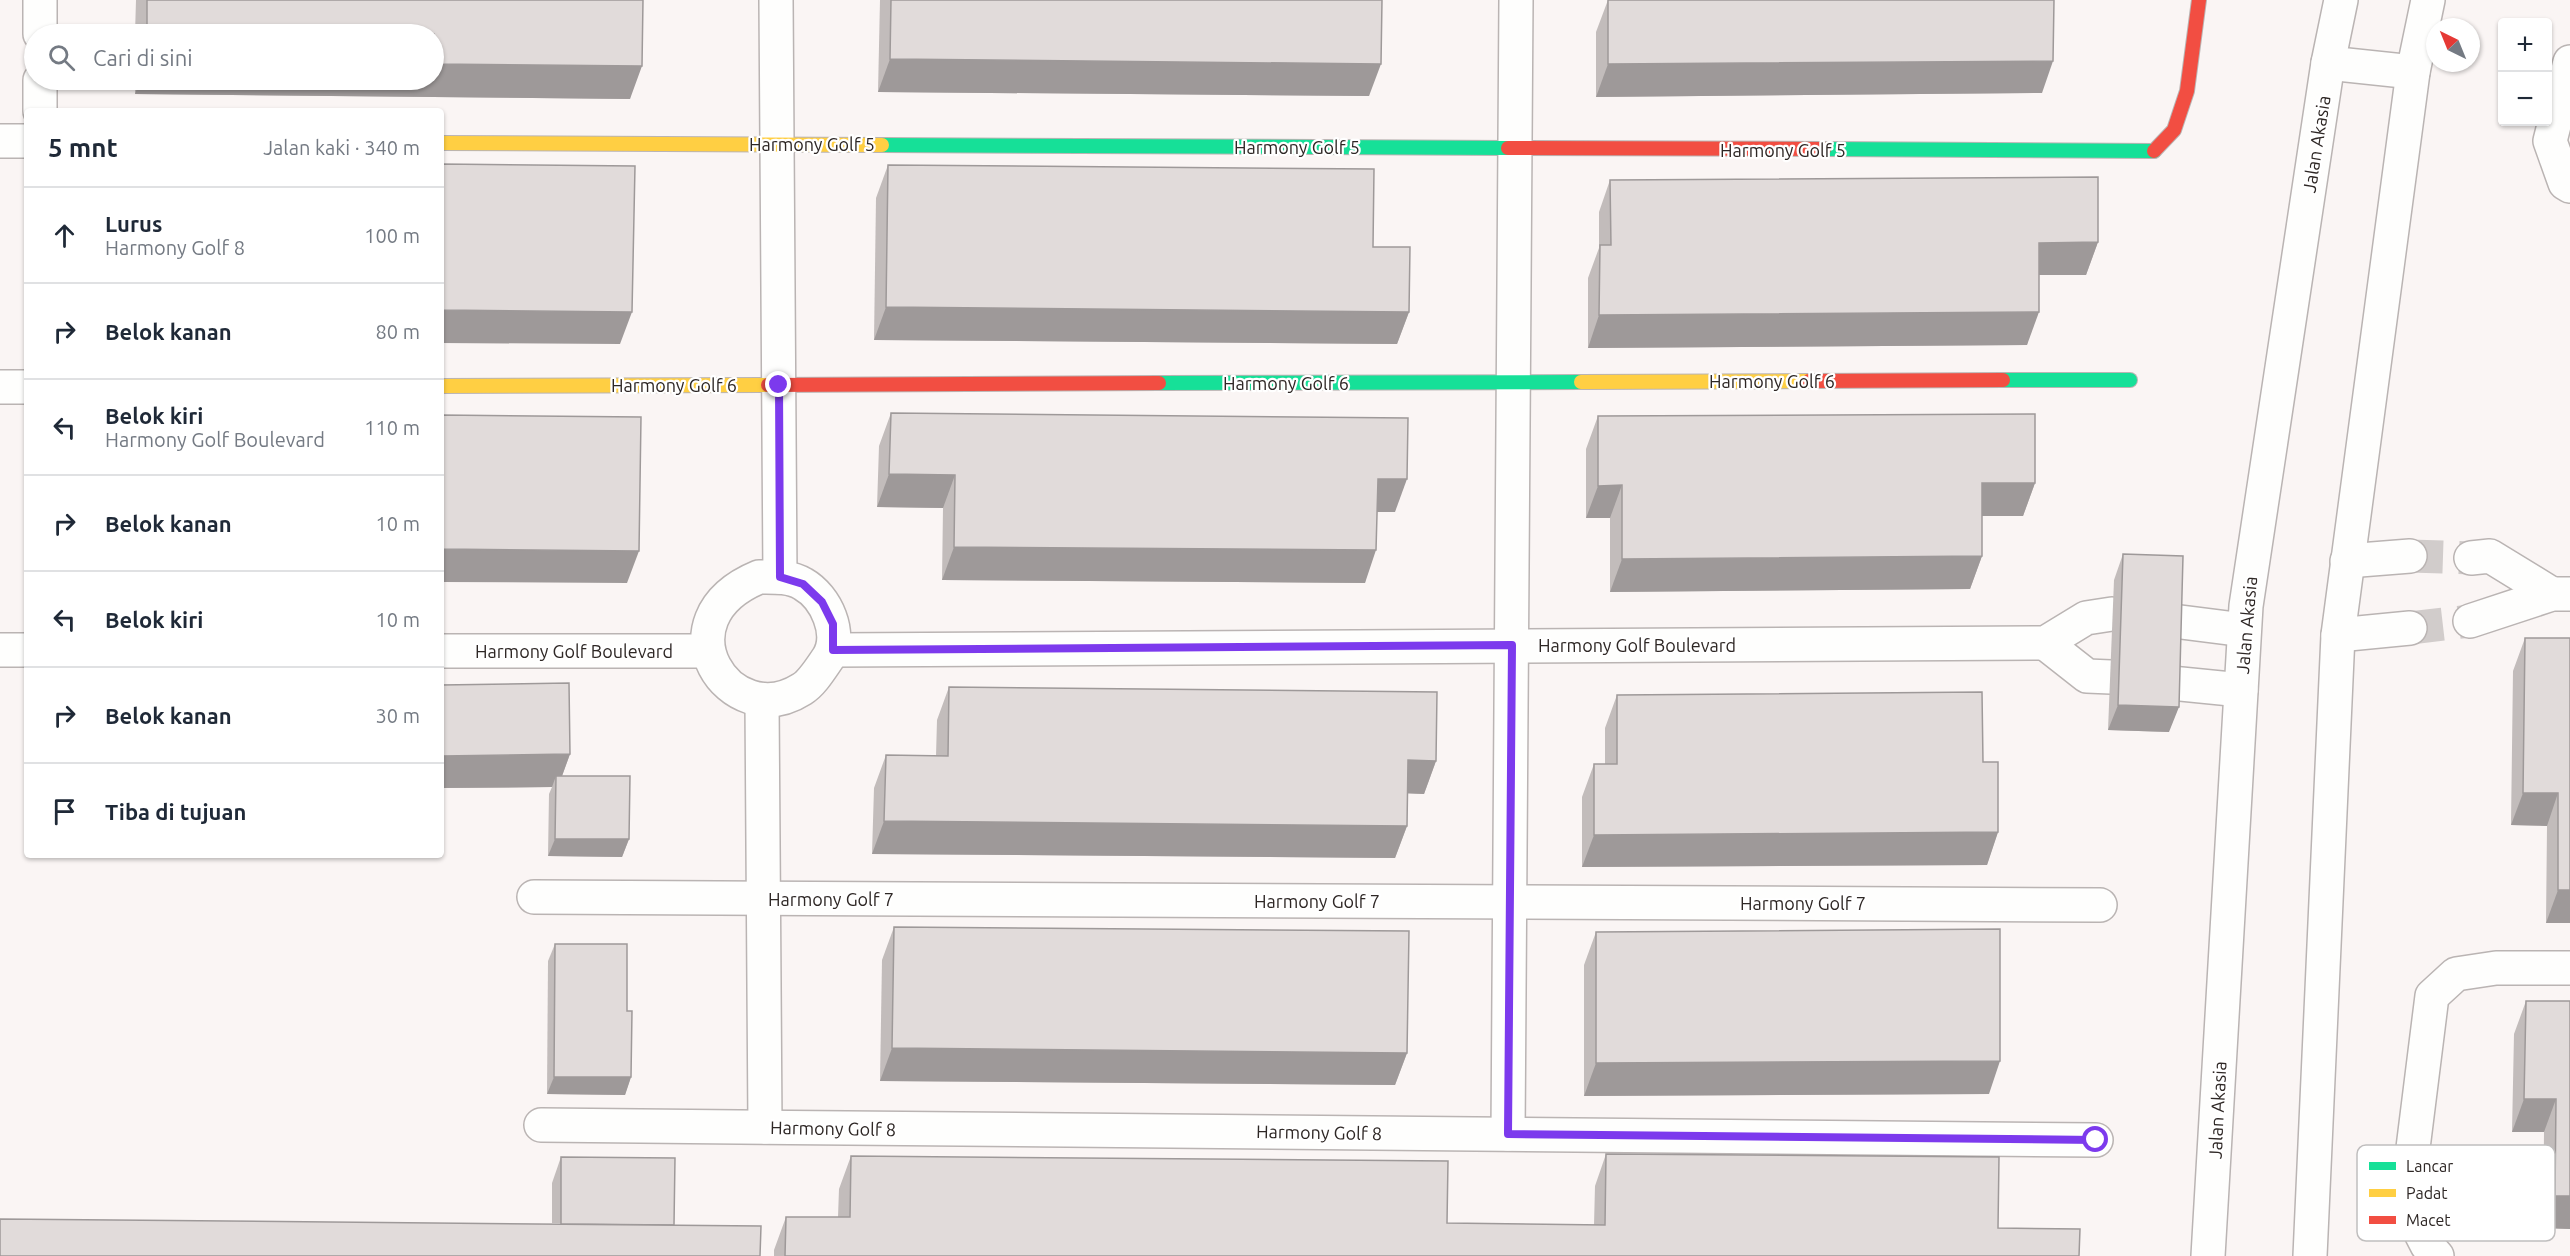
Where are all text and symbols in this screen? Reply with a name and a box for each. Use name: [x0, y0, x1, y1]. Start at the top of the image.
north arrow: [2426, 18, 2480, 72]
map controls: [2498, 18, 2552, 126]
button: +: [2498, 18, 2552, 72]
search box: [24, 24, 444, 90]
icon: search: [45, 41, 78, 74]
text: Cari di sini: [93, 45, 193, 70]
button: −: [2498, 72, 2552, 126]
street label: Jalan Akasia: [2298, 94, 2334, 194]
text: 5 mnt: [48, 133, 118, 162]
street label: Harmony Golf 5: [749, 134, 875, 154]
text: Jalan kaki · 340 m: [263, 136, 420, 159]
street label: Harmony Golf 5: [1234, 137, 1360, 157]
street label: Harmony Golf 5: [1720, 140, 1846, 160]
text: Lurus: [105, 211, 162, 236]
icon: ahead: [48, 219, 81, 252]
text: 100 m: [364, 224, 420, 247]
text: Harmony Golf 8: [105, 236, 245, 259]
icon: right: [48, 315, 81, 348]
text: Belok kanan: [105, 319, 232, 344]
text: 80 m: [376, 320, 420, 343]
route end: [765, 371, 791, 397]
street label: Harmony Golf 6: [1709, 371, 1835, 391]
street label: Harmony Golf 6: [1223, 373, 1349, 393]
street label: Harmony Golf 6: [611, 375, 737, 395]
text: Belok kiri: [105, 403, 203, 428]
icon: left: [48, 411, 81, 444]
text: 110 m: [364, 416, 420, 439]
text: Harmony Golf Boulevard: [105, 428, 325, 451]
icon: right: [48, 507, 81, 540]
text: Belok kanan: [105, 511, 232, 536]
text: 10 m: [376, 512, 420, 535]
street label: Jalan Akasia: [2232, 575, 2260, 675]
icon: left: [48, 603, 81, 636]
text: Belok kiri: [105, 607, 203, 632]
text: 10 m: [376, 608, 420, 631]
street label: Harmony Golf Boulevard: [1538, 635, 1736, 655]
street label: Harmony Golf Boulevard: [475, 641, 673, 661]
icon: right: [48, 699, 81, 732]
text: Belok kanan: [105, 703, 232, 728]
text: 30 m: [376, 704, 420, 727]
icon: arrive: [48, 795, 81, 828]
text: Tiba di tujuan: [105, 799, 246, 824]
street label: Harmony Golf 7: [768, 889, 894, 909]
street label: Harmony Golf 7: [1254, 891, 1380, 911]
street label: Harmony Golf 7: [1740, 893, 1866, 913]
street label: Jalan Akasia: [2204, 1061, 2230, 1159]
street label: Harmony Golf 8: [770, 1117, 896, 1139]
street label: Harmony Golf 8: [1256, 1121, 1382, 1143]
route start: [2082, 1126, 2108, 1152]
legend: [2357, 1145, 2555, 1241]
text: Lancar: [2406, 1157, 2453, 1175]
text: Padat: [2406, 1184, 2448, 1202]
text: Macet: [2406, 1211, 2451, 1229]

